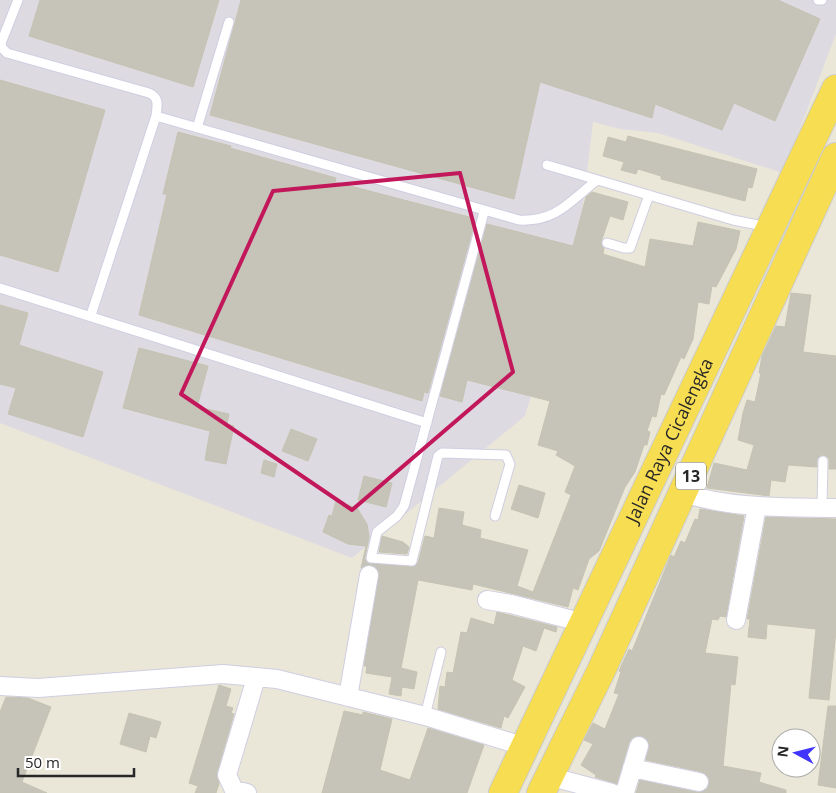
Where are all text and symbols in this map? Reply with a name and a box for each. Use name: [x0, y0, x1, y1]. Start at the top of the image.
street label: Jalan Raya Cicalengka: [619, 354, 718, 528]
road number: 13: [676, 462, 706, 490]
north arrow: [771, 728, 821, 778]
text: N: [772, 745, 793, 758]
scale bar: [18, 746, 134, 778]
text: 50 m: [25, 752, 60, 772]

